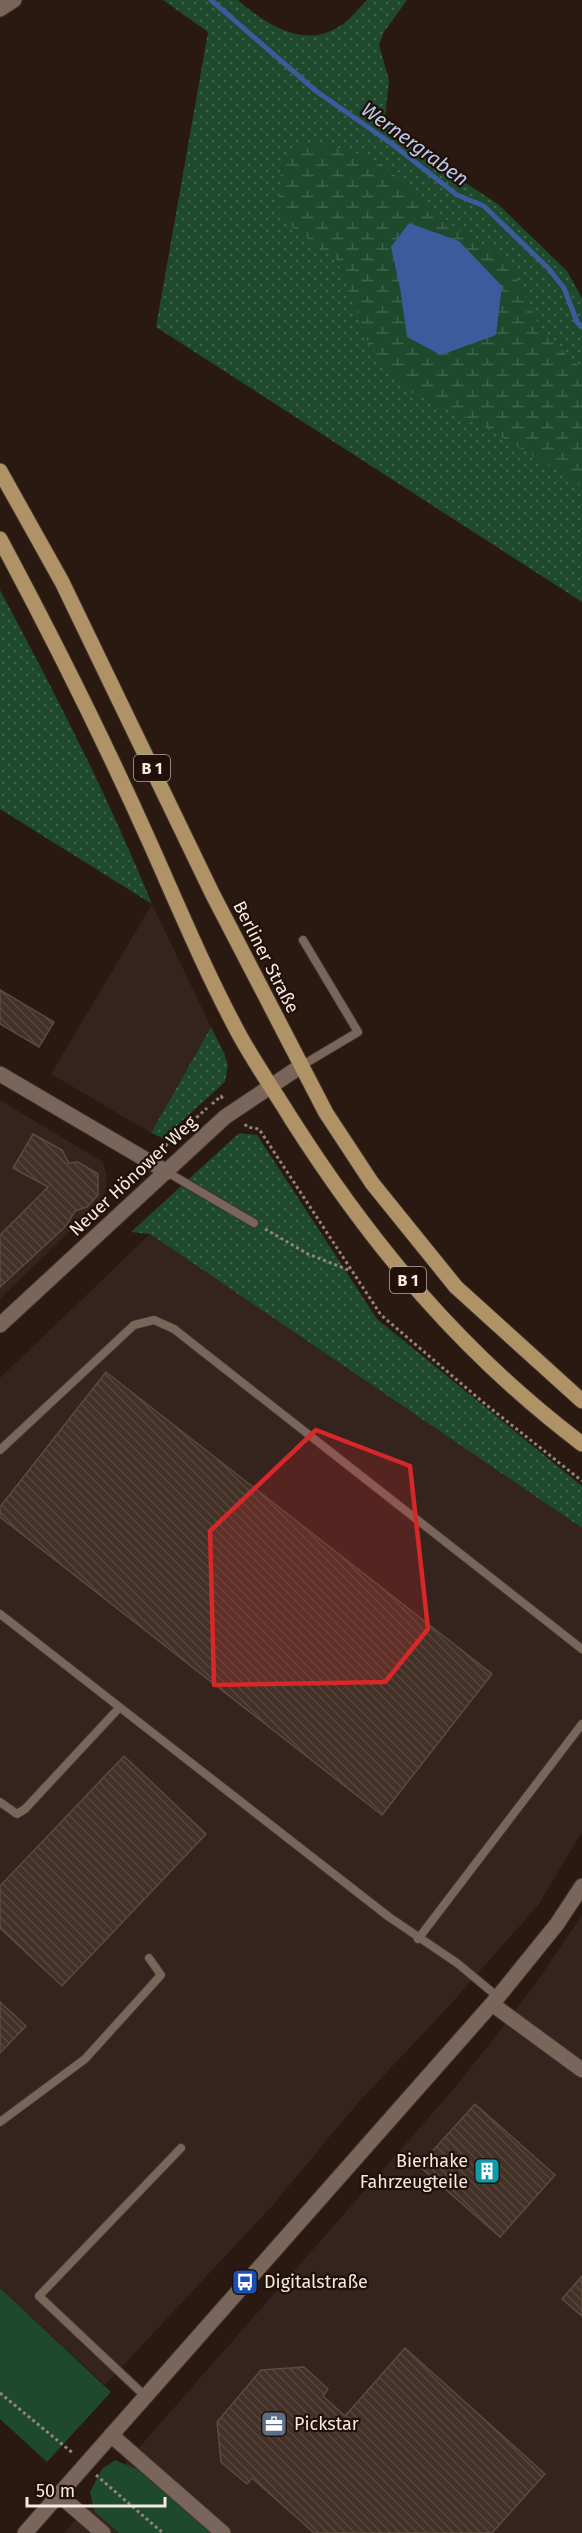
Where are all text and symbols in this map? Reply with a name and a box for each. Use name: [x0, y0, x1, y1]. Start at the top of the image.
water label: Wernergraben: [357, 97, 473, 191]
road number: B 1: [134, 755, 170, 781]
street label: Berliner Straße: [228, 897, 304, 1017]
street label: Neuer Hönower Weg: [65, 1111, 202, 1241]
road number: B 1: [390, 1267, 426, 1293]
place label: Bierhake Fahrzeugteile: [360, 2150, 468, 2193]
building icon: Bierhake Fahrzeugteile: [472, 2156, 502, 2186]
bus stop icon: Digitalstraße: [230, 2267, 260, 2297]
place label: Digitalstraße: [264, 2271, 368, 2293]
office icon: Pickstar: [259, 2409, 289, 2439]
place label: Pickstar: [294, 2413, 359, 2435]
scale bar: [27, 2470, 165, 2508]
text: 50 m: [36, 2480, 75, 2502]

